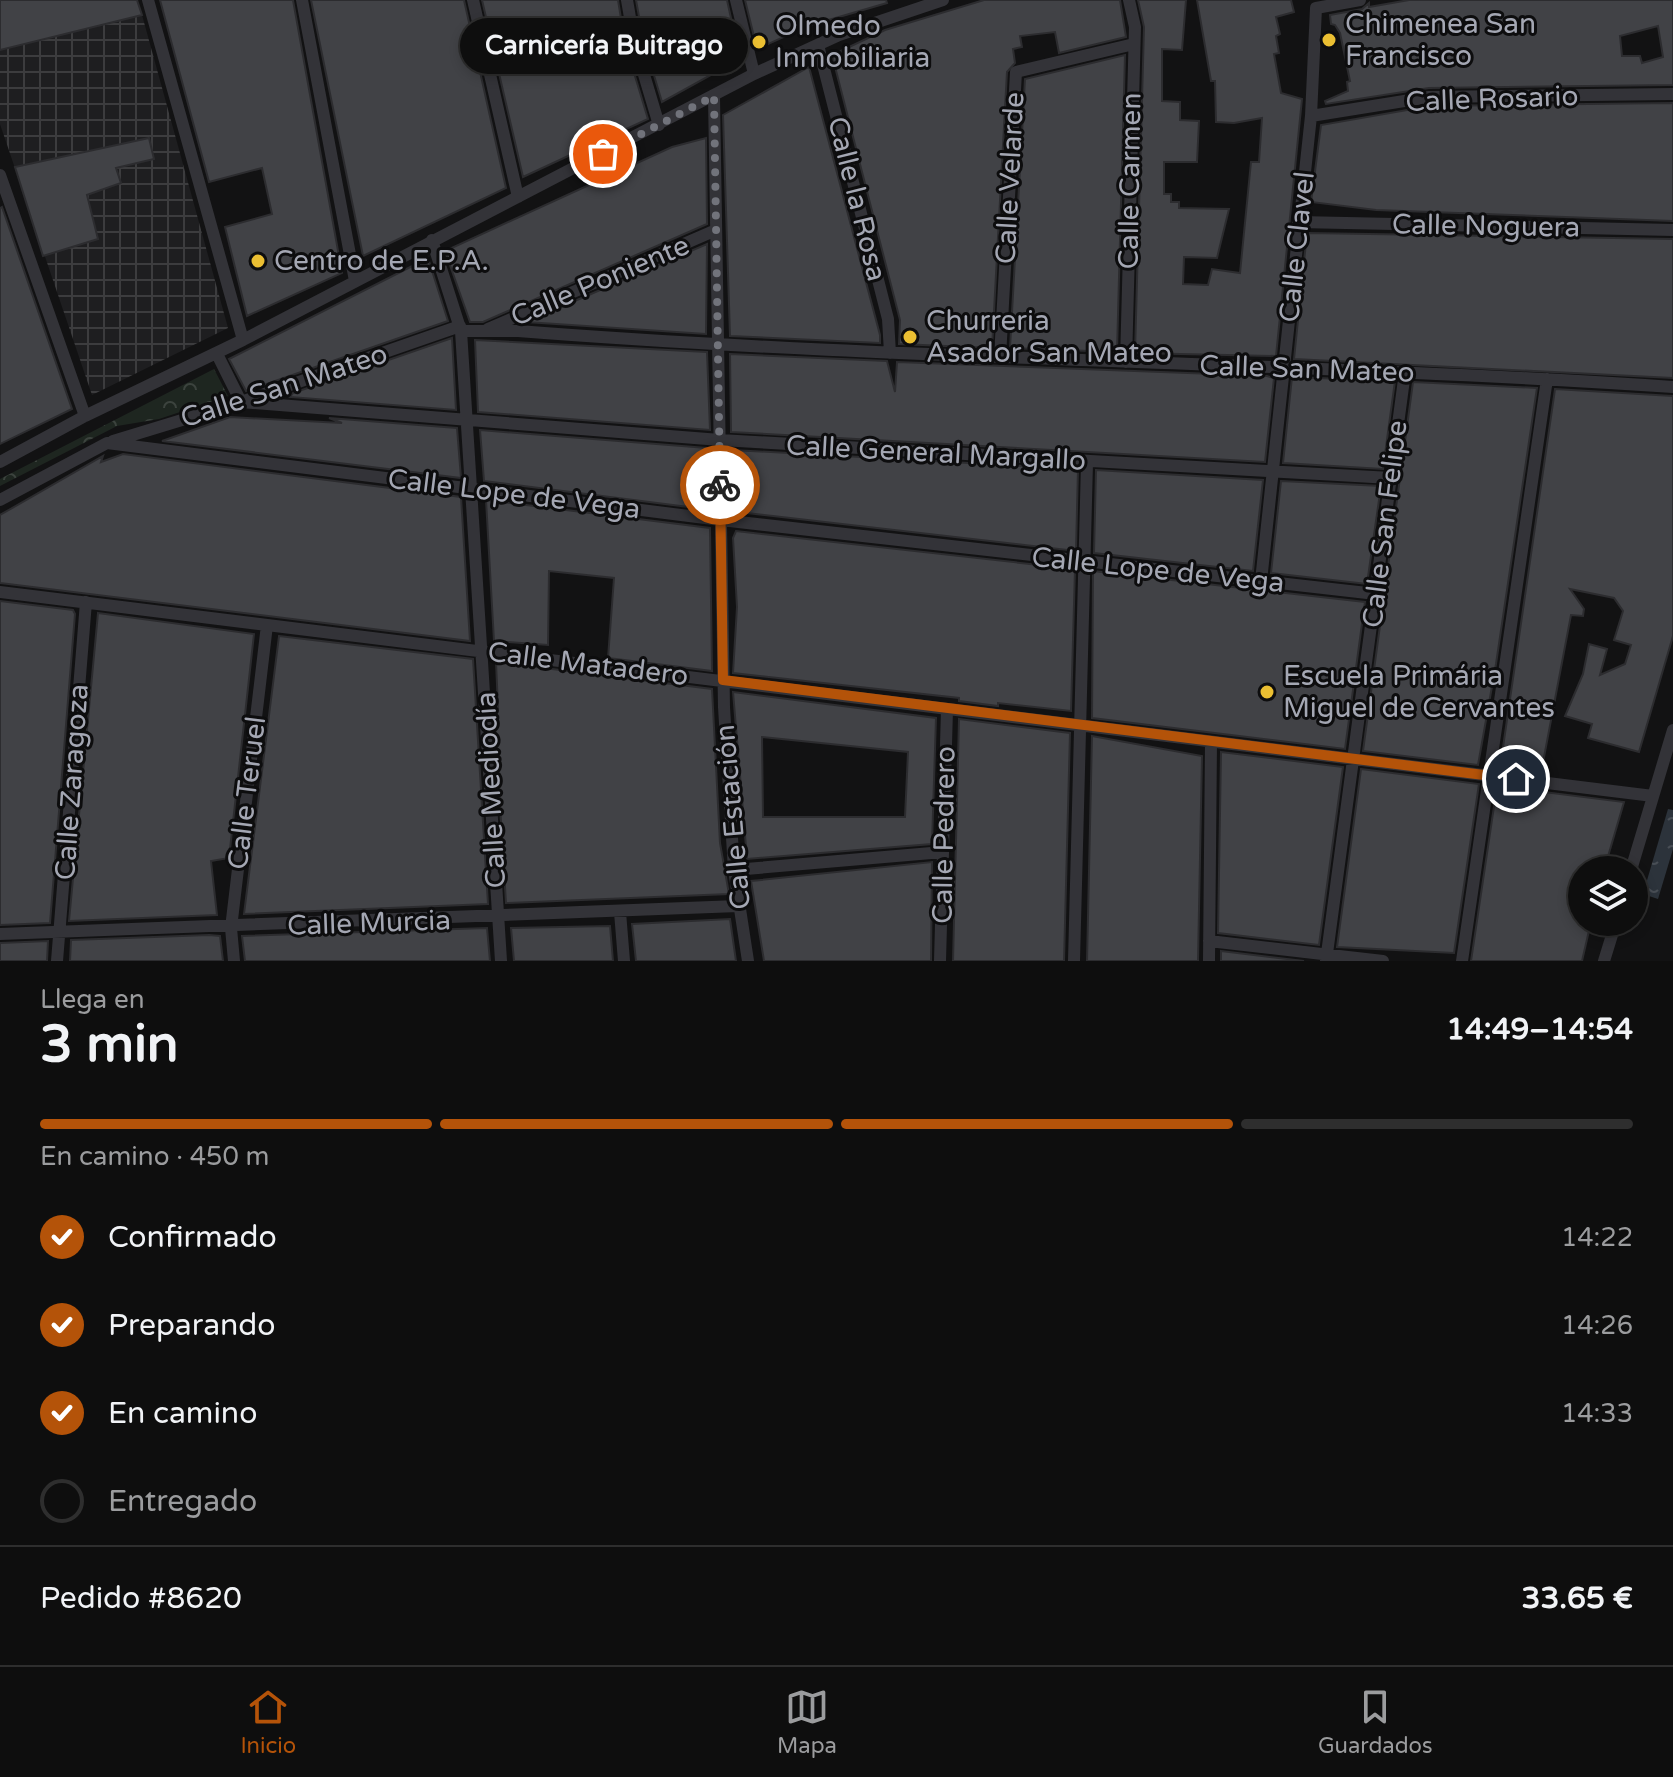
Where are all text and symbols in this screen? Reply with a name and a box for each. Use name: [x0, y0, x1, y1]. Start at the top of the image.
place label: Chimenea San Francisco: [1345, 7, 1536, 73]
place label: Olmedo Inmobiliaria: [775, 9, 930, 75]
callout: Carnicería Buitrago: [459, 18, 747, 74]
text: Carnicería Buitrago: [485, 30, 723, 61]
marker: Chimenea San Francisco: [1320, 31, 1338, 49]
marker: Olmedo Inmobiliaria: [750, 33, 768, 51]
street label: Calle Rosario: [1405, 79, 1579, 119]
street label: Calle Velarde: [989, 91, 1031, 265]
street label: Calle Carmen: [1111, 92, 1149, 270]
street label: Calle la Rosa: [820, 113, 894, 285]
pin: [569, 120, 637, 188]
icon: bag: [581, 132, 625, 176]
street label: Calle Clavel: [1272, 170, 1322, 324]
street label: Calle Noguera: [1392, 207, 1580, 245]
street label: Calle Poniente: [506, 228, 694, 334]
place label: Centro de E.P.A.: [274, 244, 489, 278]
marker: Centro de E.P.A.: [249, 252, 267, 270]
place label: Churreria Asador San Mateo: [926, 304, 1172, 370]
marker: Churreria Asador San Mateo: [901, 328, 919, 346]
street label: Calle San Mateo: [176, 337, 392, 435]
street label: Calle San Mateo: [1199, 348, 1415, 390]
street label: Calle San Felipe: [1355, 418, 1415, 630]
street label: Calle General Margallo: [785, 428, 1087, 478]
courier: [680, 445, 760, 525]
street label: Calle Lope de Vega: [386, 462, 642, 526]
icon: bike: [698, 463, 742, 507]
street label: Calle Lope de Vega: [1030, 540, 1286, 600]
street label: Calle Matadero: [486, 635, 690, 693]
place label: Escuela Primária Miguel de Cervantes: [1283, 659, 1555, 725]
street label: Calle Zaragoza: [48, 683, 96, 881]
marker: Escuela Primária Miguel de Cervantes: [1258, 683, 1276, 701]
street label: Calle Mediodía: [469, 691, 513, 889]
street label: Calle Teruel: [221, 715, 273, 871]
street label: Calle Estación: [708, 723, 758, 911]
pin: [1482, 745, 1550, 813]
street label: Calle Pedrero: [925, 746, 963, 924]
icon: home: [1494, 757, 1538, 801]
map controls: [1568, 856, 1648, 936]
button: layers: [1568, 856, 1648, 936]
street label: Calle Murcia: [286, 903, 452, 943]
text: Llega en: [40, 984, 145, 1015]
text: 14:49–14:54: [1446, 1011, 1633, 1048]
text: 3 min: [40, 1013, 179, 1076]
text: En camino · 450 m: [40, 1141, 269, 1172]
icon: check: [40, 1215, 84, 1259]
text: Confirmado: [108, 1219, 277, 1256]
text: 14:22: [1561, 1222, 1633, 1253]
icon: check: [40, 1303, 84, 1347]
text: Preparando: [108, 1307, 276, 1344]
text: 14:26: [1561, 1310, 1633, 1341]
icon: check: [40, 1391, 84, 1435]
text: En camino: [108, 1395, 257, 1432]
text: 14:33: [1561, 1398, 1633, 1429]
text: Entregado: [108, 1483, 257, 1520]
text: Pedido #8620: [40, 1580, 242, 1617]
text: 33.65 €: [1522, 1580, 1633, 1617]
tab: Inicio: [241, 1685, 296, 1759]
tab: Mapa: [777, 1685, 837, 1759]
tab: Guardados: [1318, 1685, 1432, 1759]

